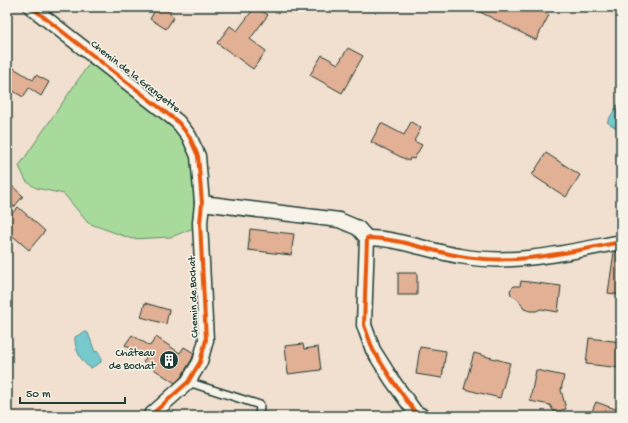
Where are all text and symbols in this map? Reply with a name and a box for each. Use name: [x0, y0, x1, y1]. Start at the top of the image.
street label: Chemin de la Grangette: [88, 38, 182, 116]
street label: Chemin de Bochat: [187, 254, 201, 338]
place label: Château de Bochat: [109, 348, 157, 373]
building icon: Château de Bochat: [158, 349, 180, 371]
scale bar: [20, 379, 125, 405]
text: 50 m: [26, 388, 51, 402]

